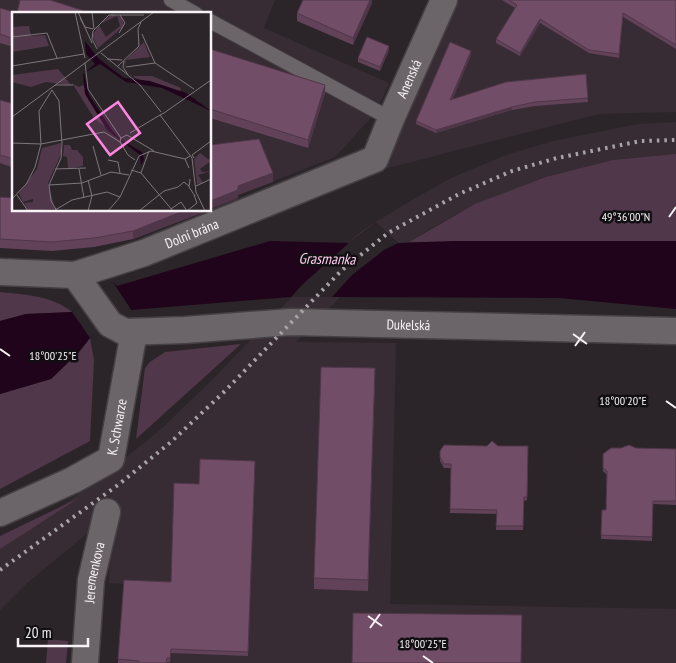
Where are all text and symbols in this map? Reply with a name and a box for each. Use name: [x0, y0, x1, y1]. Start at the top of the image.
inset map: [12, 12, 211, 211]
street label: Anenská: [392, 57, 425, 101]
text: 49°36'00"N: [602, 209, 650, 224]
street label: Dolní brána: [162, 215, 221, 253]
water label: Grasmanka: [298, 249, 357, 269]
street label: Dukelská: [386, 315, 430, 334]
text: 18°00'25"E: [29, 348, 77, 363]
text: 18°00'20"E: [599, 393, 647, 408]
street label: K. Schwarze: [103, 397, 131, 457]
street label: Jeremenkova: [80, 540, 109, 605]
scale bar: [18, 616, 88, 648]
text: 20 m: [25, 623, 51, 642]
text: 18°00'25"E: [399, 636, 447, 651]

